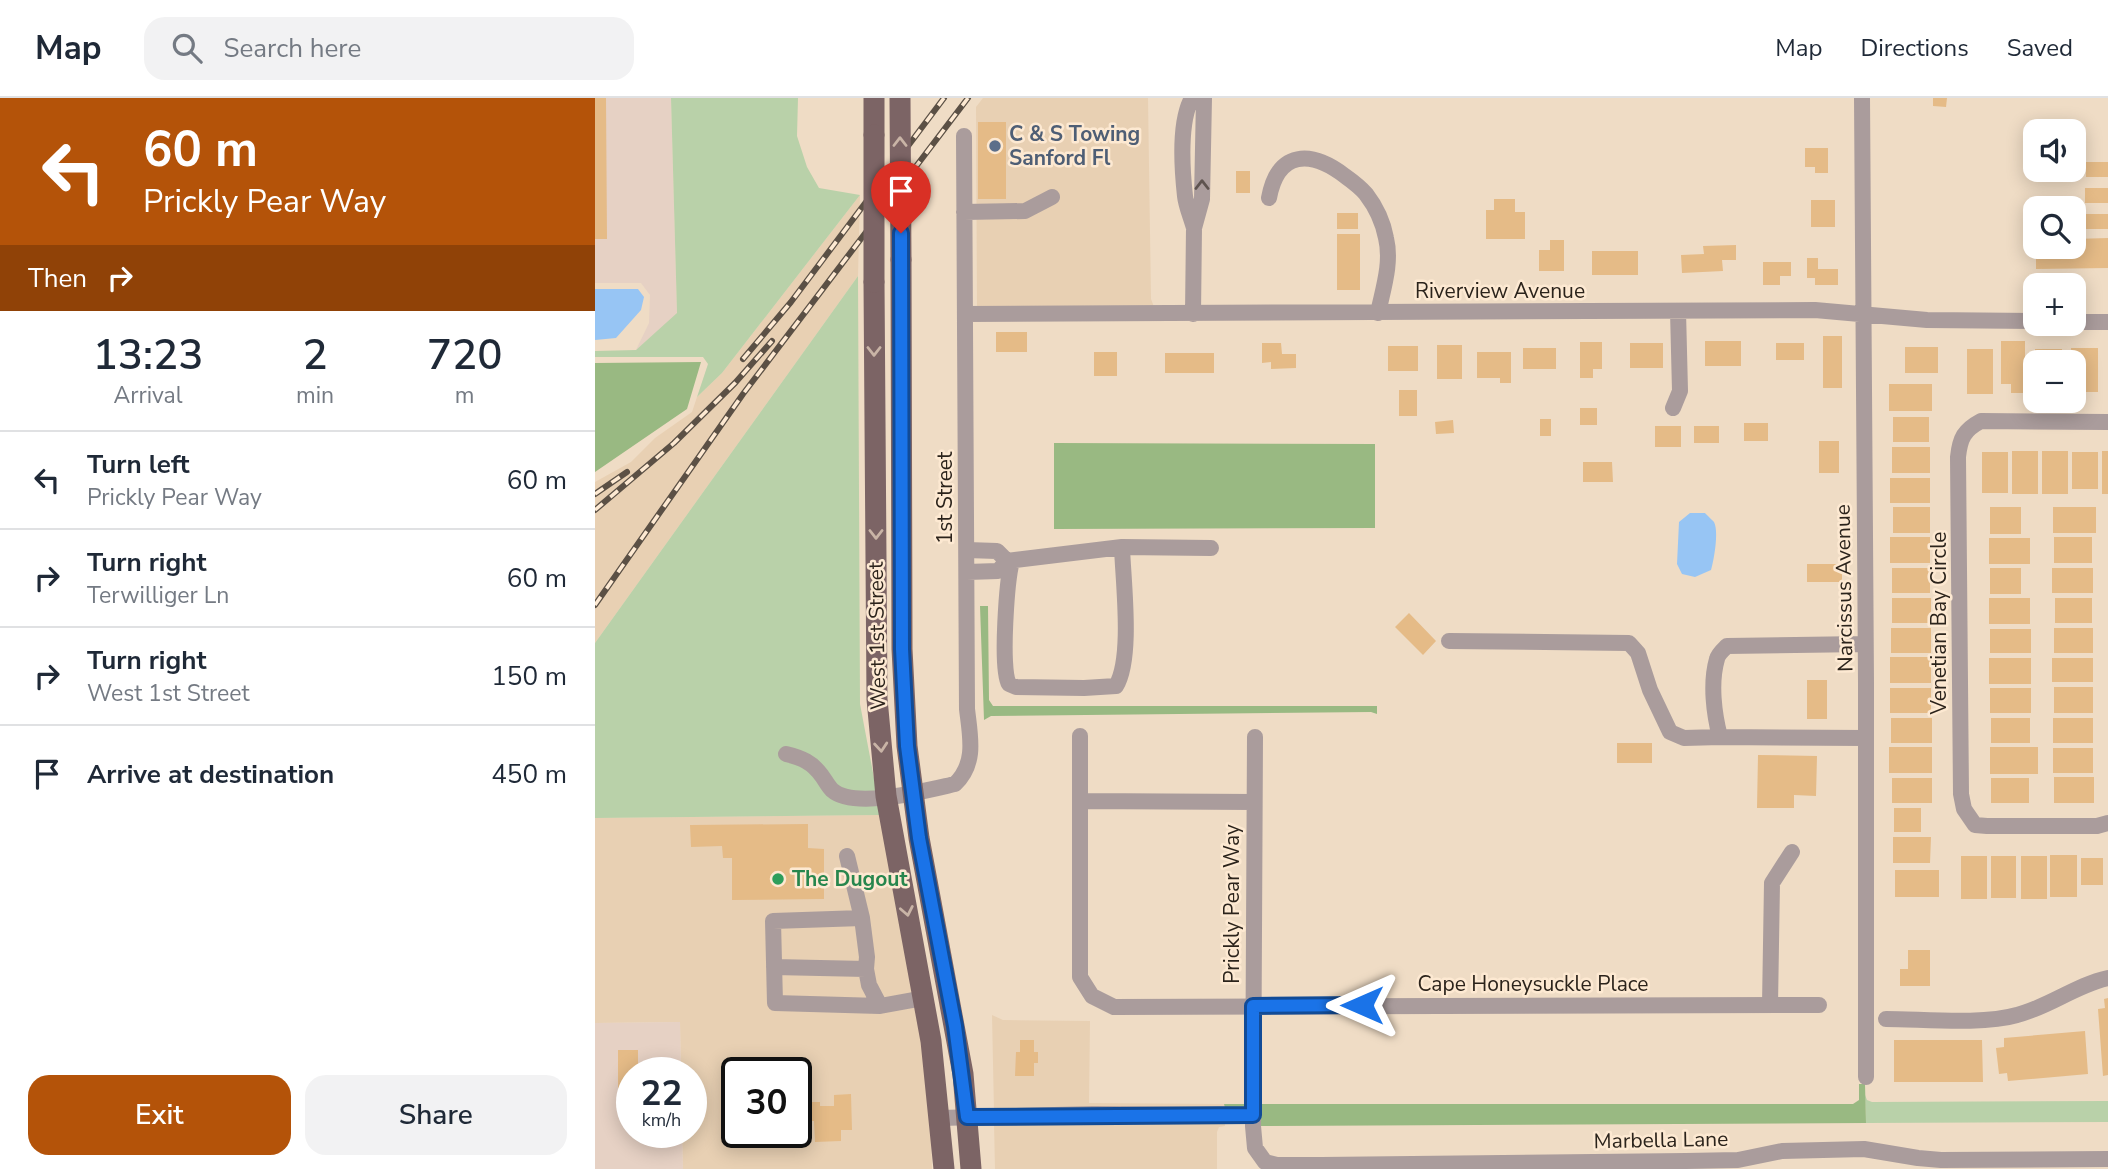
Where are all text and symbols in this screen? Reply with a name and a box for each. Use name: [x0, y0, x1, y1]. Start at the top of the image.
search box: [144, 17, 634, 80]
text: Map: [35, 26, 102, 71]
icon: search: [168, 29, 206, 67]
text: Search here: [224, 31, 361, 66]
text: Map: [1775, 32, 1822, 64]
text: Directions: [1860, 32, 1969, 64]
text: Saved: [2007, 32, 2073, 64]
text: 60 m: [143, 116, 258, 183]
map controls: [2023, 119, 2086, 413]
button: sound: [2023, 119, 2086, 182]
place label: C & S Towing Sanford Fl: [1009, 120, 1140, 172]
icon: left: [28, 126, 119, 217]
one-way arrow: [892, 137, 908, 147]
marker: C & S Towing Sanford Fl: [987, 138, 1003, 154]
pin: [871, 161, 931, 233]
icon: arrive: [882, 172, 920, 210]
text: Prickly Pear Way: [143, 180, 386, 223]
one-way arrow: [1194, 180, 1210, 190]
button: search: [2023, 196, 2086, 259]
icon: right: [101, 259, 139, 297]
text: Then: [28, 261, 87, 296]
button: +: [2023, 273, 2086, 336]
street label: Riverview Avenue: [1415, 277, 1585, 305]
text: 13:23: [93, 327, 203, 384]
text: 2: [302, 327, 328, 384]
text: 720: [427, 327, 502, 384]
one-way arrow: [866, 346, 882, 356]
button: −: [2023, 350, 2086, 413]
text: Arrival: [113, 380, 183, 411]
text: min: [296, 380, 334, 411]
text: m: [455, 380, 474, 411]
text: Turn left: [87, 447, 190, 482]
street label: 1st Street: [931, 451, 959, 544]
icon: left: [28, 461, 66, 499]
text: 60 m: [507, 463, 567, 498]
text: Prickly Pear Way: [87, 482, 262, 513]
street label: Narcissus Avenue: [1829, 504, 1859, 672]
one-way arrow: [868, 530, 884, 540]
street label: Venetian Bay Circle: [1925, 532, 1953, 715]
text: Turn right: [87, 545, 206, 580]
icon: right: [28, 559, 66, 597]
text: 60 m: [507, 561, 567, 596]
street label: West 1st Street: [862, 561, 892, 710]
text: Terwilliger Ln: [87, 580, 229, 611]
text: Turn right: [87, 643, 206, 678]
icon: right: [28, 657, 66, 695]
text: 150 m: [491, 659, 567, 694]
text: West 1st Street: [87, 678, 250, 709]
one-way arrow: [873, 742, 888, 753]
icon: arrive: [28, 755, 66, 793]
text: Arrive at destination: [87, 757, 334, 792]
text: 450 m: [491, 757, 567, 792]
street label: Prickly Pear Way: [1218, 824, 1246, 984]
place label: The Dugout: [792, 865, 908, 893]
marker: The Dugout: [770, 871, 786, 887]
one-way arrow: [899, 905, 914, 917]
position arrow: [1325, 968, 1399, 1042]
street label: Cape Honeysuckle Place: [1417, 970, 1649, 998]
speed limit sign: 30: [721, 1057, 812, 1148]
text: 22: [640, 1070, 683, 1117]
button: Exit: [28, 1075, 291, 1155]
button: Share: [305, 1075, 567, 1155]
text: km/h: [642, 1108, 681, 1132]
street label: Marbella Lane: [1593, 1125, 1729, 1155]

